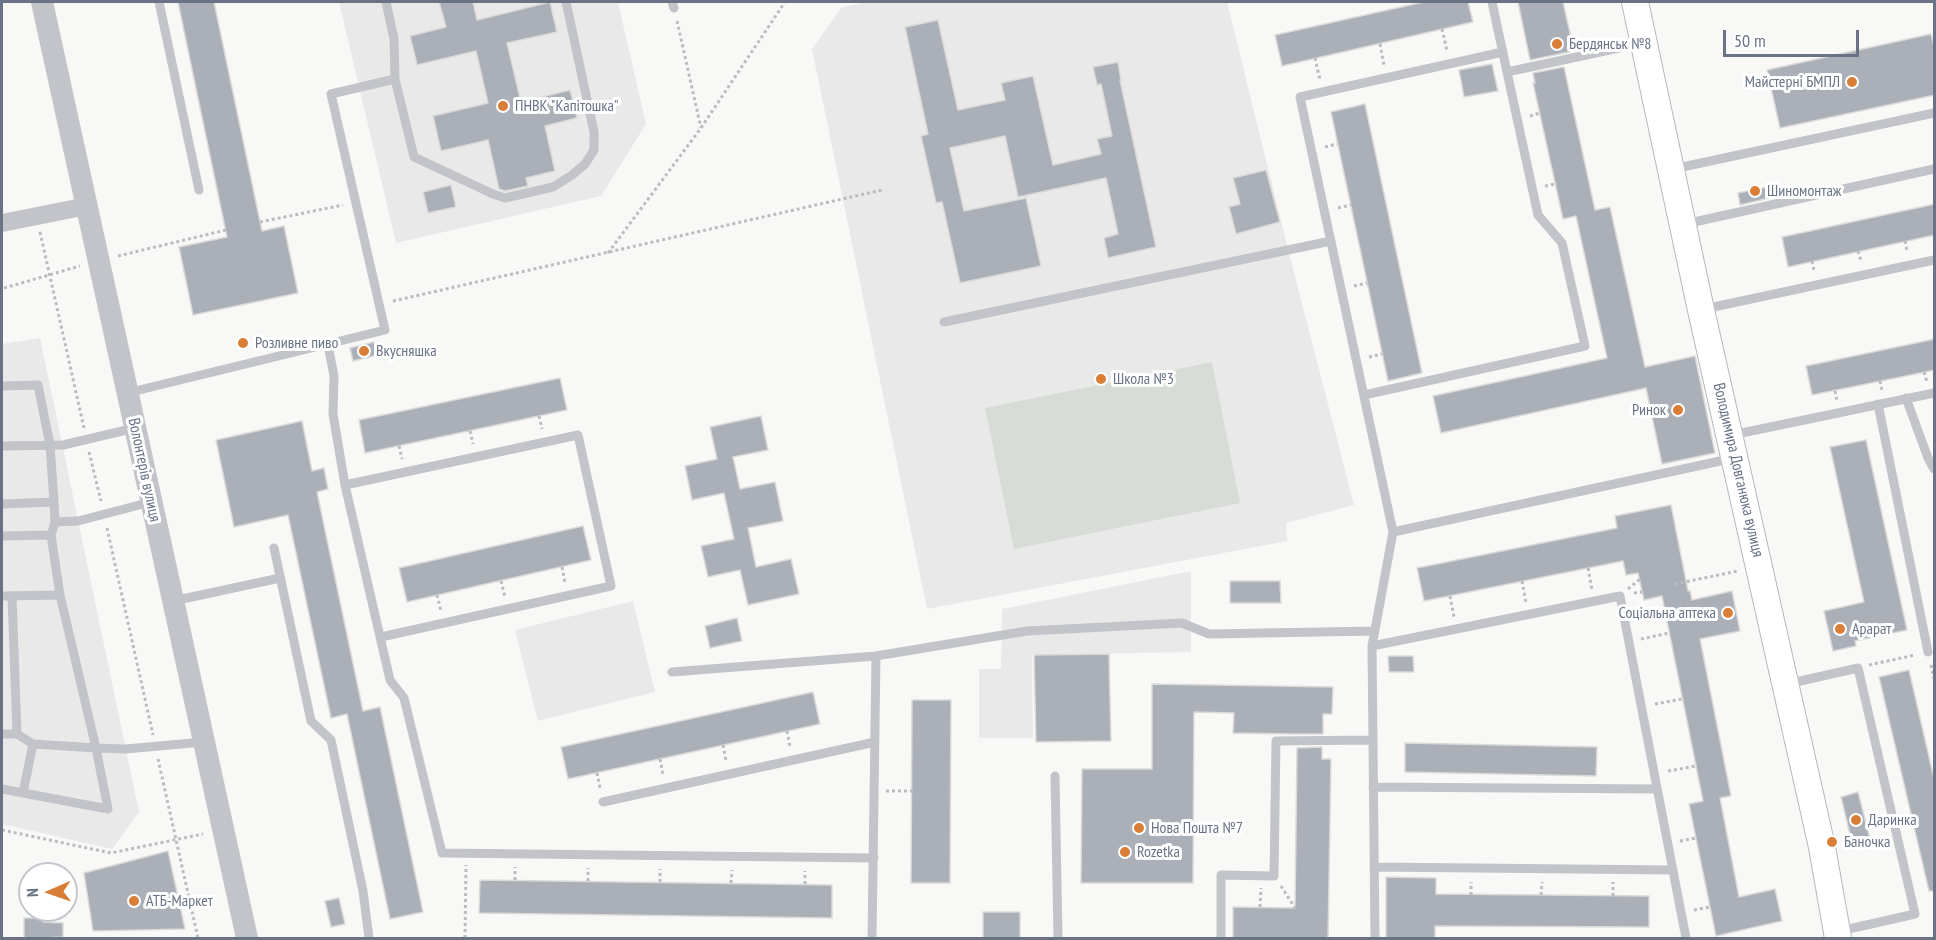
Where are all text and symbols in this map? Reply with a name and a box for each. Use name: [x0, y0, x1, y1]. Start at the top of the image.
scale bar: [1726, 18, 1862, 56]
text: 50 m: [1734, 29, 1766, 52]
place label: Бердянськ №8: [1569, 34, 1652, 54]
marker: Бердянськ №8: [1550, 37, 1564, 51]
place label: Майстерні БМПЛ: [1745, 72, 1840, 92]
marker: Майстерні БМПЛ: [1845, 75, 1859, 89]
place label: ПНВК "Капітошка": [515, 96, 619, 116]
marker: ПНВК "Капітошка": [496, 99, 510, 113]
place label: Шиномонтаж: [1767, 181, 1841, 201]
marker: Шиномонтаж: [1748, 184, 1762, 198]
place label: Розливне пиво: [255, 333, 338, 353]
marker: Розливне пиво: [236, 336, 250, 350]
place label: Вкусняшка: [376, 341, 437, 361]
marker: Вкусняшка: [357, 344, 371, 358]
place label: Школа №3: [1113, 369, 1174, 389]
marker: Школа №3: [1094, 372, 1108, 386]
street label: Володимира Довганюка вулиця: [1709, 381, 1767, 559]
place label: Ринок: [1632, 400, 1666, 420]
marker: Ринок: [1671, 403, 1685, 417]
street label: Волонтерів вулиця: [124, 416, 164, 524]
place label: Соціальна аптека: [1619, 603, 1716, 623]
marker: Соціальна аптека: [1721, 606, 1735, 620]
place label: Арарат: [1852, 619, 1891, 639]
marker: Арарат: [1833, 622, 1847, 636]
place label: Даринка: [1868, 810, 1917, 830]
marker: Даринка: [1849, 813, 1863, 827]
place label: Нова Пошта №7: [1151, 818, 1243, 838]
marker: Нова Пошта №7: [1132, 821, 1146, 835]
place label: Баночка: [1844, 832, 1890, 852]
marker: Баночка: [1825, 835, 1839, 849]
place label: Rozetka: [1137, 842, 1180, 862]
marker: Rozetka: [1118, 845, 1132, 859]
north arrow: [18, 862, 78, 922]
text: N: [22, 888, 42, 897]
place label: АТБ-Маркет: [146, 891, 213, 911]
marker: АТБ-Маркет: [127, 894, 141, 908]

